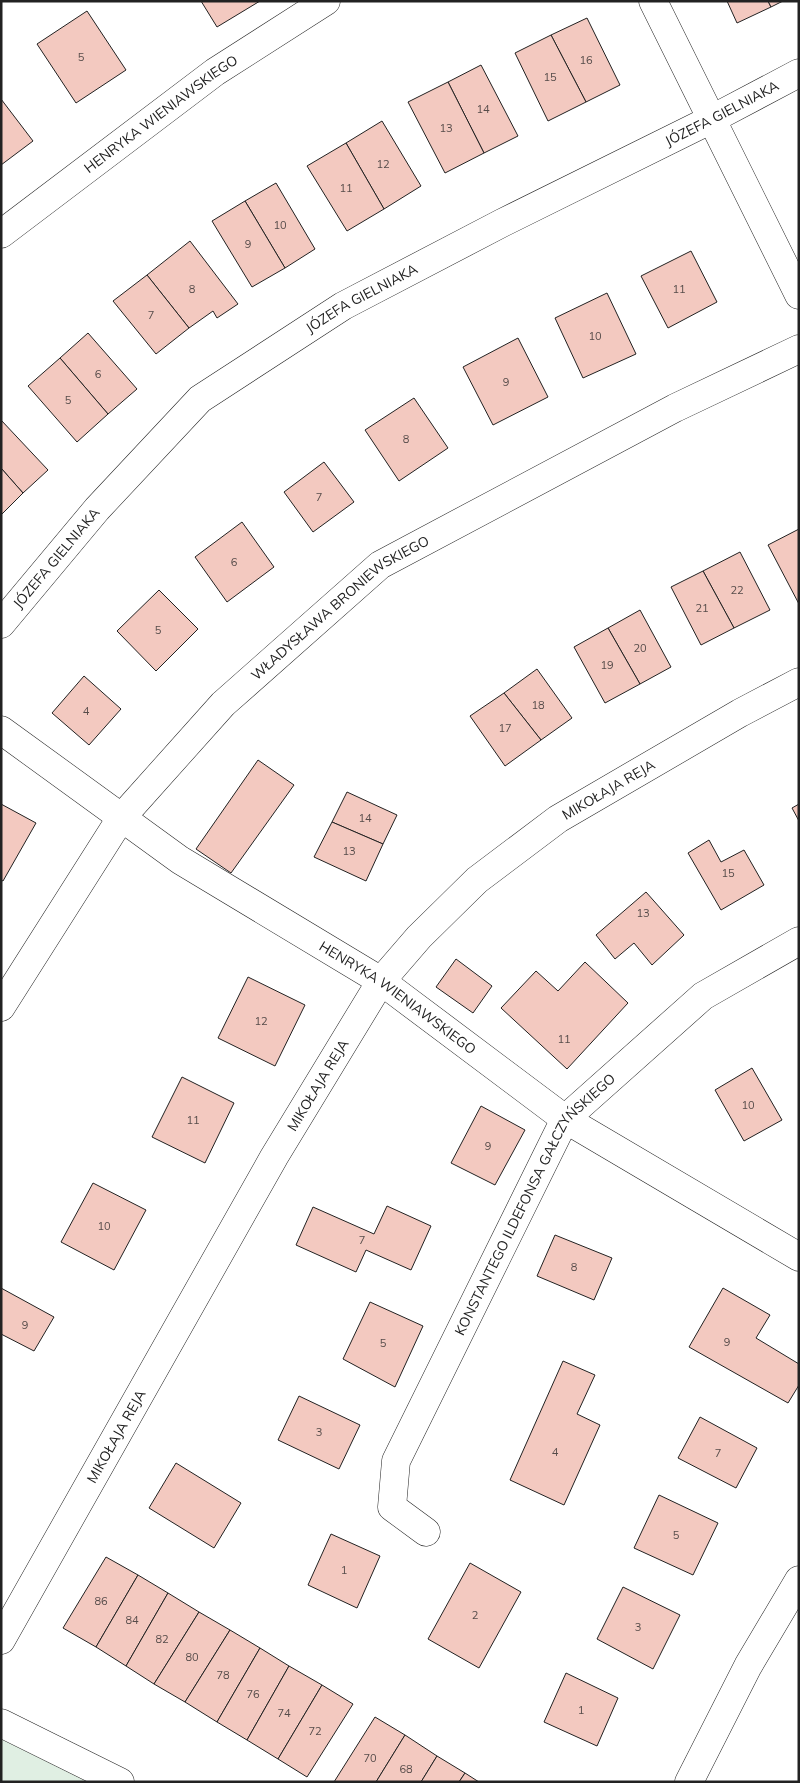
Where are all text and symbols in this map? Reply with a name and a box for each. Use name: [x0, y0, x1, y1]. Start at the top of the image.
house number: 5: [78, 50, 85, 64]
street label: HENRYKA WIENIAWSKIEGO: [80, 51, 241, 177]
house number: 16: [579, 53, 593, 67]
house number: 15: [543, 70, 557, 84]
street label: JÓZEFA GIELNIAKA: [662, 76, 782, 150]
house number: 14: [476, 102, 490, 116]
house number: 13: [439, 121, 453, 135]
house number: 12: [376, 157, 390, 171]
house number: 11: [339, 181, 353, 195]
house number: 10: [273, 218, 287, 232]
house number: 9: [245, 237, 251, 251]
street label: JÓZEFA GIELNIAKA: [302, 259, 421, 337]
house number: 8: [189, 282, 196, 296]
house number: 11: [672, 282, 686, 296]
house number: 7: [148, 308, 154, 322]
house number: 10: [588, 329, 602, 343]
house number: 6: [95, 367, 102, 381]
house number: 9: [503, 375, 509, 389]
house number: 5: [65, 393, 72, 407]
house number: 8: [403, 432, 410, 446]
house number: 7: [316, 490, 322, 504]
street label: JÓZEFA GIELNIAKA: [9, 503, 104, 612]
street label: WŁADYSŁAWA BRONIEWSKIEGO: [247, 532, 432, 684]
house number: 6: [231, 555, 238, 569]
house number: 22: [730, 583, 744, 597]
house number: 21: [695, 601, 709, 615]
house number: 5: [155, 623, 162, 637]
house number: 20: [633, 641, 647, 655]
house number: 19: [600, 658, 614, 672]
house number: 18: [531, 698, 545, 712]
house number: 4: [83, 704, 90, 718]
house number: 17: [498, 721, 512, 735]
street label: MIKOŁAJA REJA: [559, 755, 659, 824]
house number: 14: [358, 811, 372, 825]
house number: 13: [342, 844, 356, 858]
house number: 15: [721, 866, 735, 880]
house number: 13: [636, 906, 650, 920]
street label: HENRYKA WIENIAWSKIEGO: [316, 937, 480, 1058]
house number: 12: [254, 1014, 268, 1028]
house number: 11: [557, 1032, 571, 1046]
street label: MIKOŁAJA REJA: [283, 1035, 353, 1134]
street label: KONSTANTEGO ILDEFONSA GAŁCZYŃSKIEGO: [451, 1069, 619, 1338]
house number: 10: [741, 1098, 755, 1112]
house number: 11: [186, 1113, 200, 1127]
house number: 9: [485, 1139, 491, 1153]
house number: 10: [97, 1219, 111, 1233]
house number: 7: [359, 1233, 365, 1247]
house number: 8: [571, 1260, 578, 1274]
house number: 9: [22, 1318, 28, 1332]
house number: 9: [724, 1335, 730, 1349]
house number: 5: [380, 1336, 387, 1350]
street label: MIKOŁAJA REJA: [83, 1386, 150, 1486]
house number: 3: [316, 1425, 322, 1439]
house number: 4: [552, 1445, 559, 1459]
house number: 7: [715, 1446, 721, 1460]
house number: 5: [673, 1528, 680, 1542]
house number: 1: [341, 1563, 347, 1577]
house number: 86: [94, 1594, 108, 1608]
house number: 2: [472, 1608, 479, 1622]
house number: 84: [125, 1613, 139, 1627]
house number: 3: [635, 1620, 641, 1634]
house number: 82: [155, 1632, 169, 1646]
house number: 80: [185, 1650, 199, 1664]
house number: 78: [216, 1668, 230, 1682]
house number: 76: [246, 1687, 260, 1701]
house number: 1: [578, 1703, 584, 1717]
house number: 74: [277, 1706, 291, 1720]
house number: 72: [308, 1724, 322, 1738]
house number: 70: [363, 1751, 377, 1765]
house number: 68: [399, 1762, 413, 1776]

